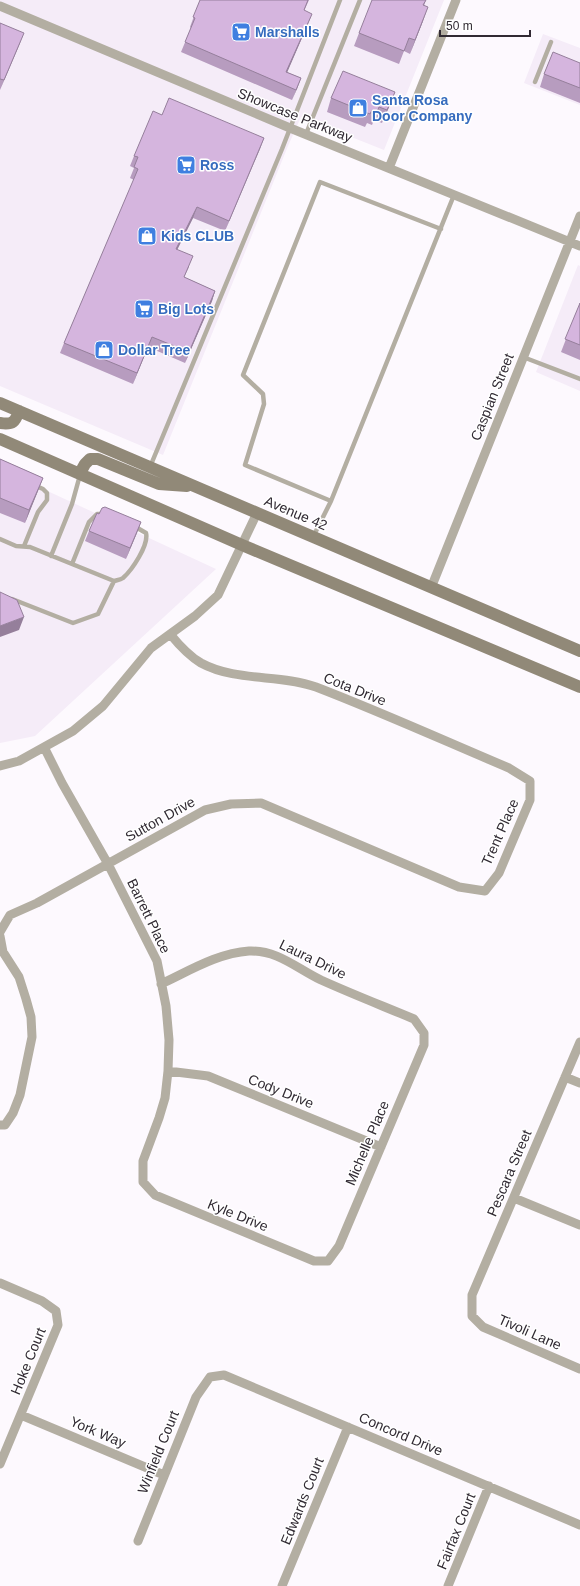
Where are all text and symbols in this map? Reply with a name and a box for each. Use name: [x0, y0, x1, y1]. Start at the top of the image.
scale bar: [440, 12, 530, 38]
text: 50 m: [446, 19, 473, 33]
supermarket icon: Marshalls: [230, 21, 252, 43]
place label: Marshalls: [255, 24, 320, 40]
street label: Showcase Parkway: [235, 85, 355, 145]
place label: Santa Rosa Door Company: [372, 92, 473, 124]
shop icon: Santa Rosa Door Company: [347, 97, 369, 119]
supermarket icon: Ross: [175, 154, 197, 176]
place label: Ross: [200, 157, 234, 173]
shop icon: Kids CLUB: [136, 225, 158, 247]
place label: Kids CLUB: [161, 228, 234, 244]
supermarket icon: Big Lots: [133, 298, 155, 320]
place label: Big Lots: [158, 301, 214, 317]
shop icon: Dollar Tree: [93, 339, 115, 361]
place label: Dollar Tree: [118, 342, 191, 358]
street label: Caspian Street: [467, 351, 517, 443]
street label: Avenue 42: [262, 493, 330, 533]
street label: Cota Drive: [321, 669, 389, 709]
street label: Sutton Drive: [122, 793, 198, 845]
street label: Trent Place: [478, 796, 522, 868]
street label: Barrett Place: [124, 876, 174, 956]
street label: Laura Drive: [277, 936, 349, 982]
street label: Cody Drive: [246, 1071, 316, 1111]
street label: Michelle Place: [342, 1098, 392, 1188]
street label: Pescara Street: [484, 1127, 534, 1219]
street label: Kyle Drive: [205, 1196, 271, 1234]
street label: Tivoli Lane: [496, 1311, 564, 1353]
street label: Hoke Court: [7, 1325, 49, 1397]
street label: Winfield Court: [134, 1408, 182, 1496]
street label: Concord Drive: [357, 1409, 446, 1459]
street label: York Way: [68, 1413, 128, 1451]
street label: Edwards Court: [277, 1455, 327, 1547]
street label: Fairfax Court: [433, 1490, 479, 1572]

